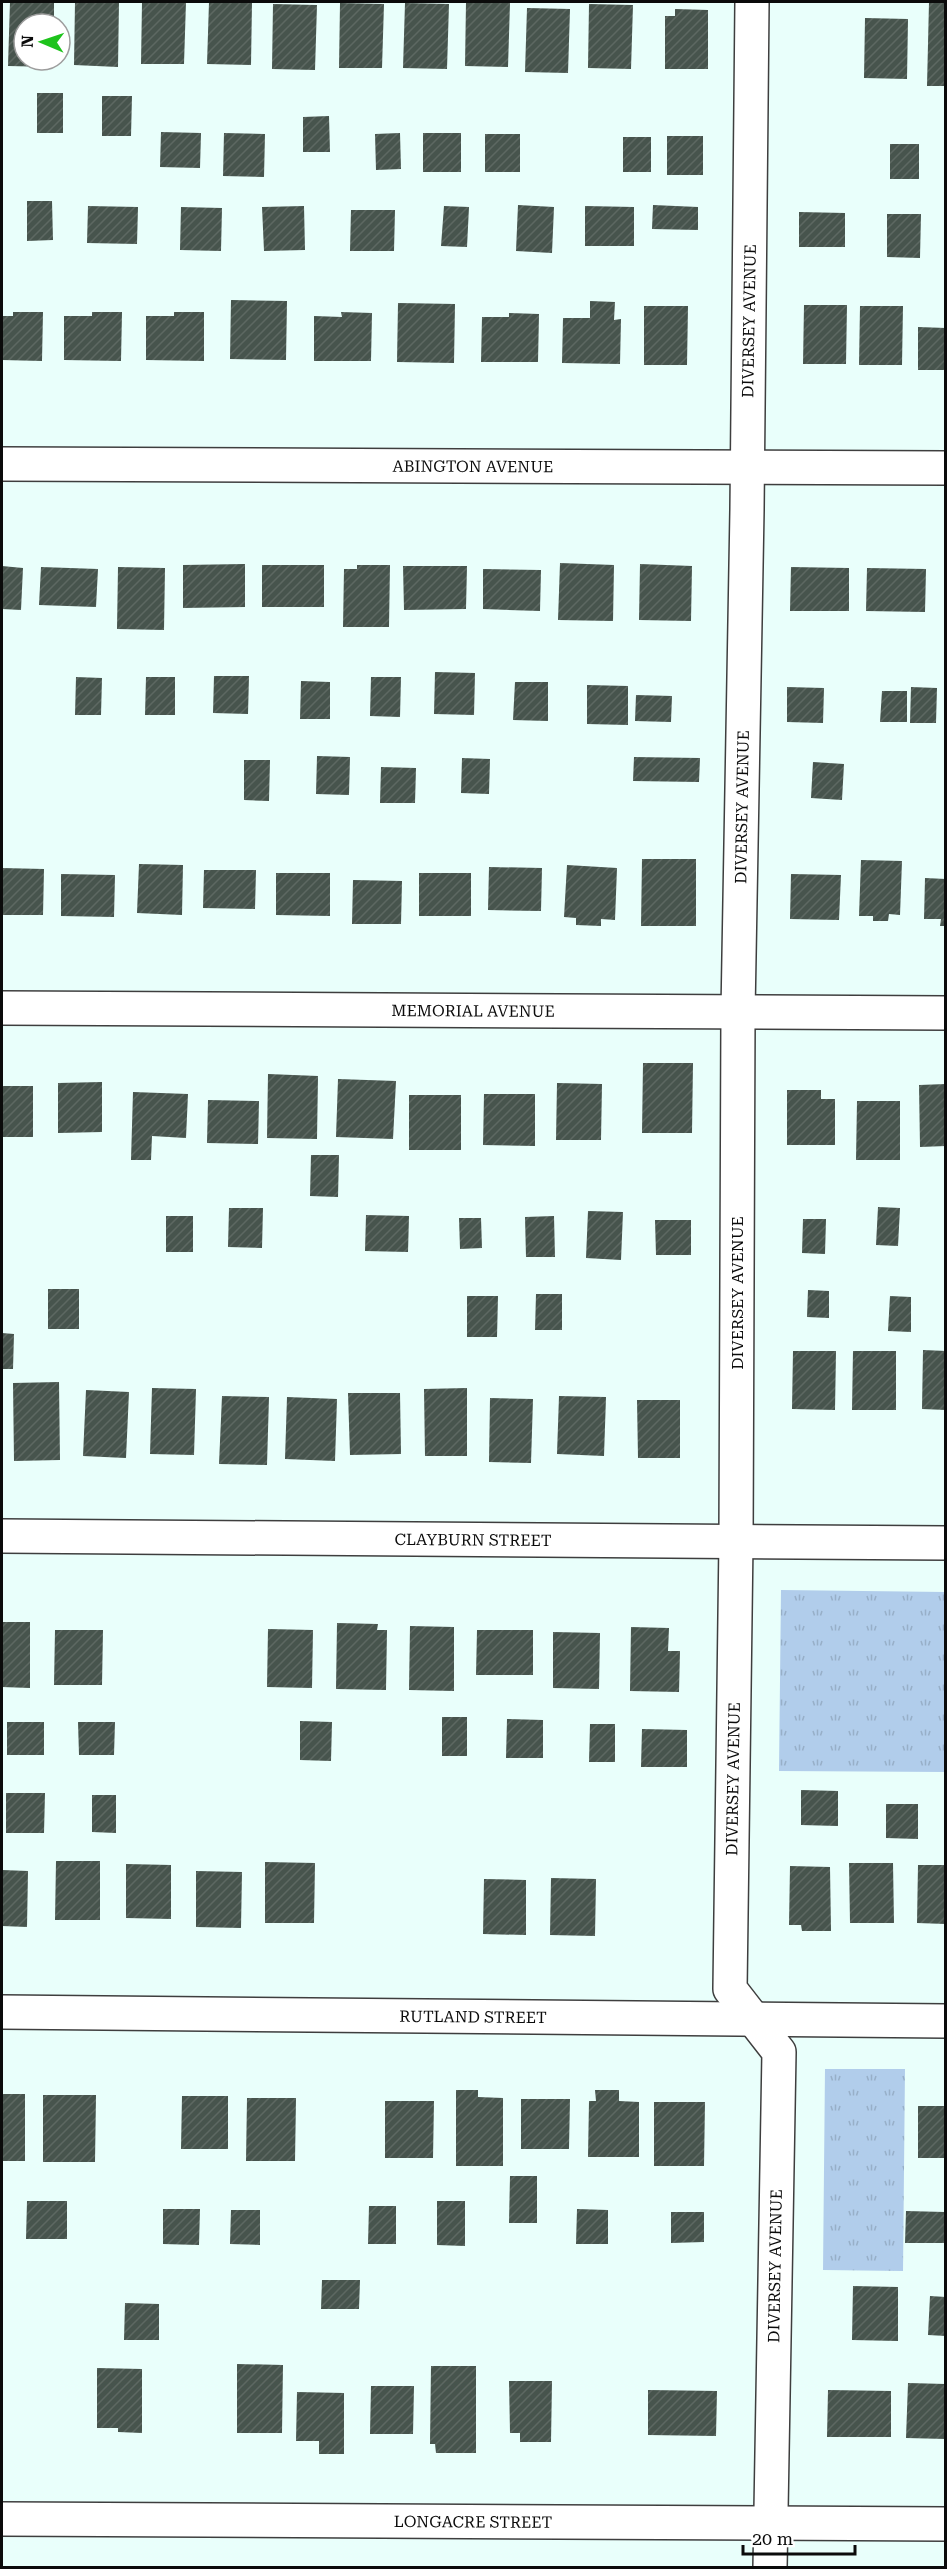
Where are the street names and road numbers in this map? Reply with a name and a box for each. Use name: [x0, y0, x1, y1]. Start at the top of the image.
street label: DIVERSEY AVENUE: [738, 244, 760, 398]
street label: ABINGTON AVENUE: [393, 456, 553, 476]
street label: DIVERSEY AVENUE: [731, 730, 753, 884]
street label: MEMORIAL AVENUE: [391, 1001, 555, 1020]
street label: DIVERSEY AVENUE: [728, 1216, 747, 1370]
street label: CLAYBURN STREET: [394, 1529, 552, 1550]
street label: DIVERSEY AVENUE: [722, 1702, 744, 1856]
street label: RUTLAND STREET: [399, 2006, 547, 2027]
street label: DIVERSEY AVENUE: [764, 2189, 786, 2343]
street label: LONGACRE STREET: [394, 2512, 553, 2531]

